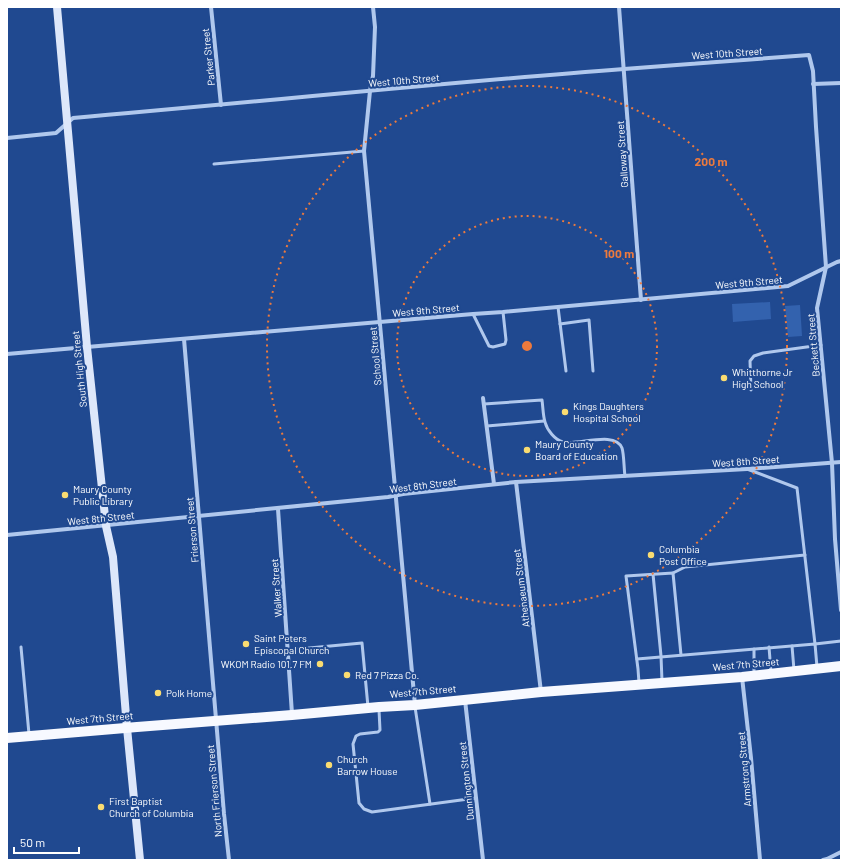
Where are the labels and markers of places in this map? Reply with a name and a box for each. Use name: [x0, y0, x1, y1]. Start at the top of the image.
centre of rings: [520, 339, 534, 353]
place label: Whitthorne Jr High School: [732, 366, 793, 390]
marker: Whitthorne Jr High School: [719, 373, 729, 383]
place label: Kings Daughters Hospital School: [573, 400, 644, 424]
marker: Kings Daughters Hospital School: [560, 407, 570, 417]
place label: Maury County Board of Education: [535, 438, 618, 462]
marker: Maury County Board of Education: [522, 445, 532, 455]
place label: Maury County Public Library: [73, 483, 133, 507]
marker: Maury County Public Library: [60, 490, 70, 500]
place label: Columbia Post Office: [659, 543, 707, 567]
marker: Columbia Post Office: [646, 550, 656, 560]
place label: Saint Peters Episcopal Church: [254, 632, 329, 656]
marker: Saint Peters Episcopal Church: [241, 639, 251, 649]
place label: WKOM Radio 101.7 FM: [221, 658, 312, 670]
marker: WKOM Radio 101.7 FM: [315, 659, 325, 669]
place label: Red 7 Pizza Co.: [355, 669, 419, 681]
marker: Red 7 Pizza Co.: [342, 670, 352, 680]
place label: Polk Home: [166, 687, 212, 699]
marker: Polk Home: [153, 688, 163, 698]
place label: Church Barrow House: [337, 753, 398, 777]
marker: Church Barrow House: [324, 760, 334, 770]
place label: First Baptist Church of Columbia: [109, 795, 194, 819]
marker: First Baptist Church of Columbia: [96, 802, 106, 812]

